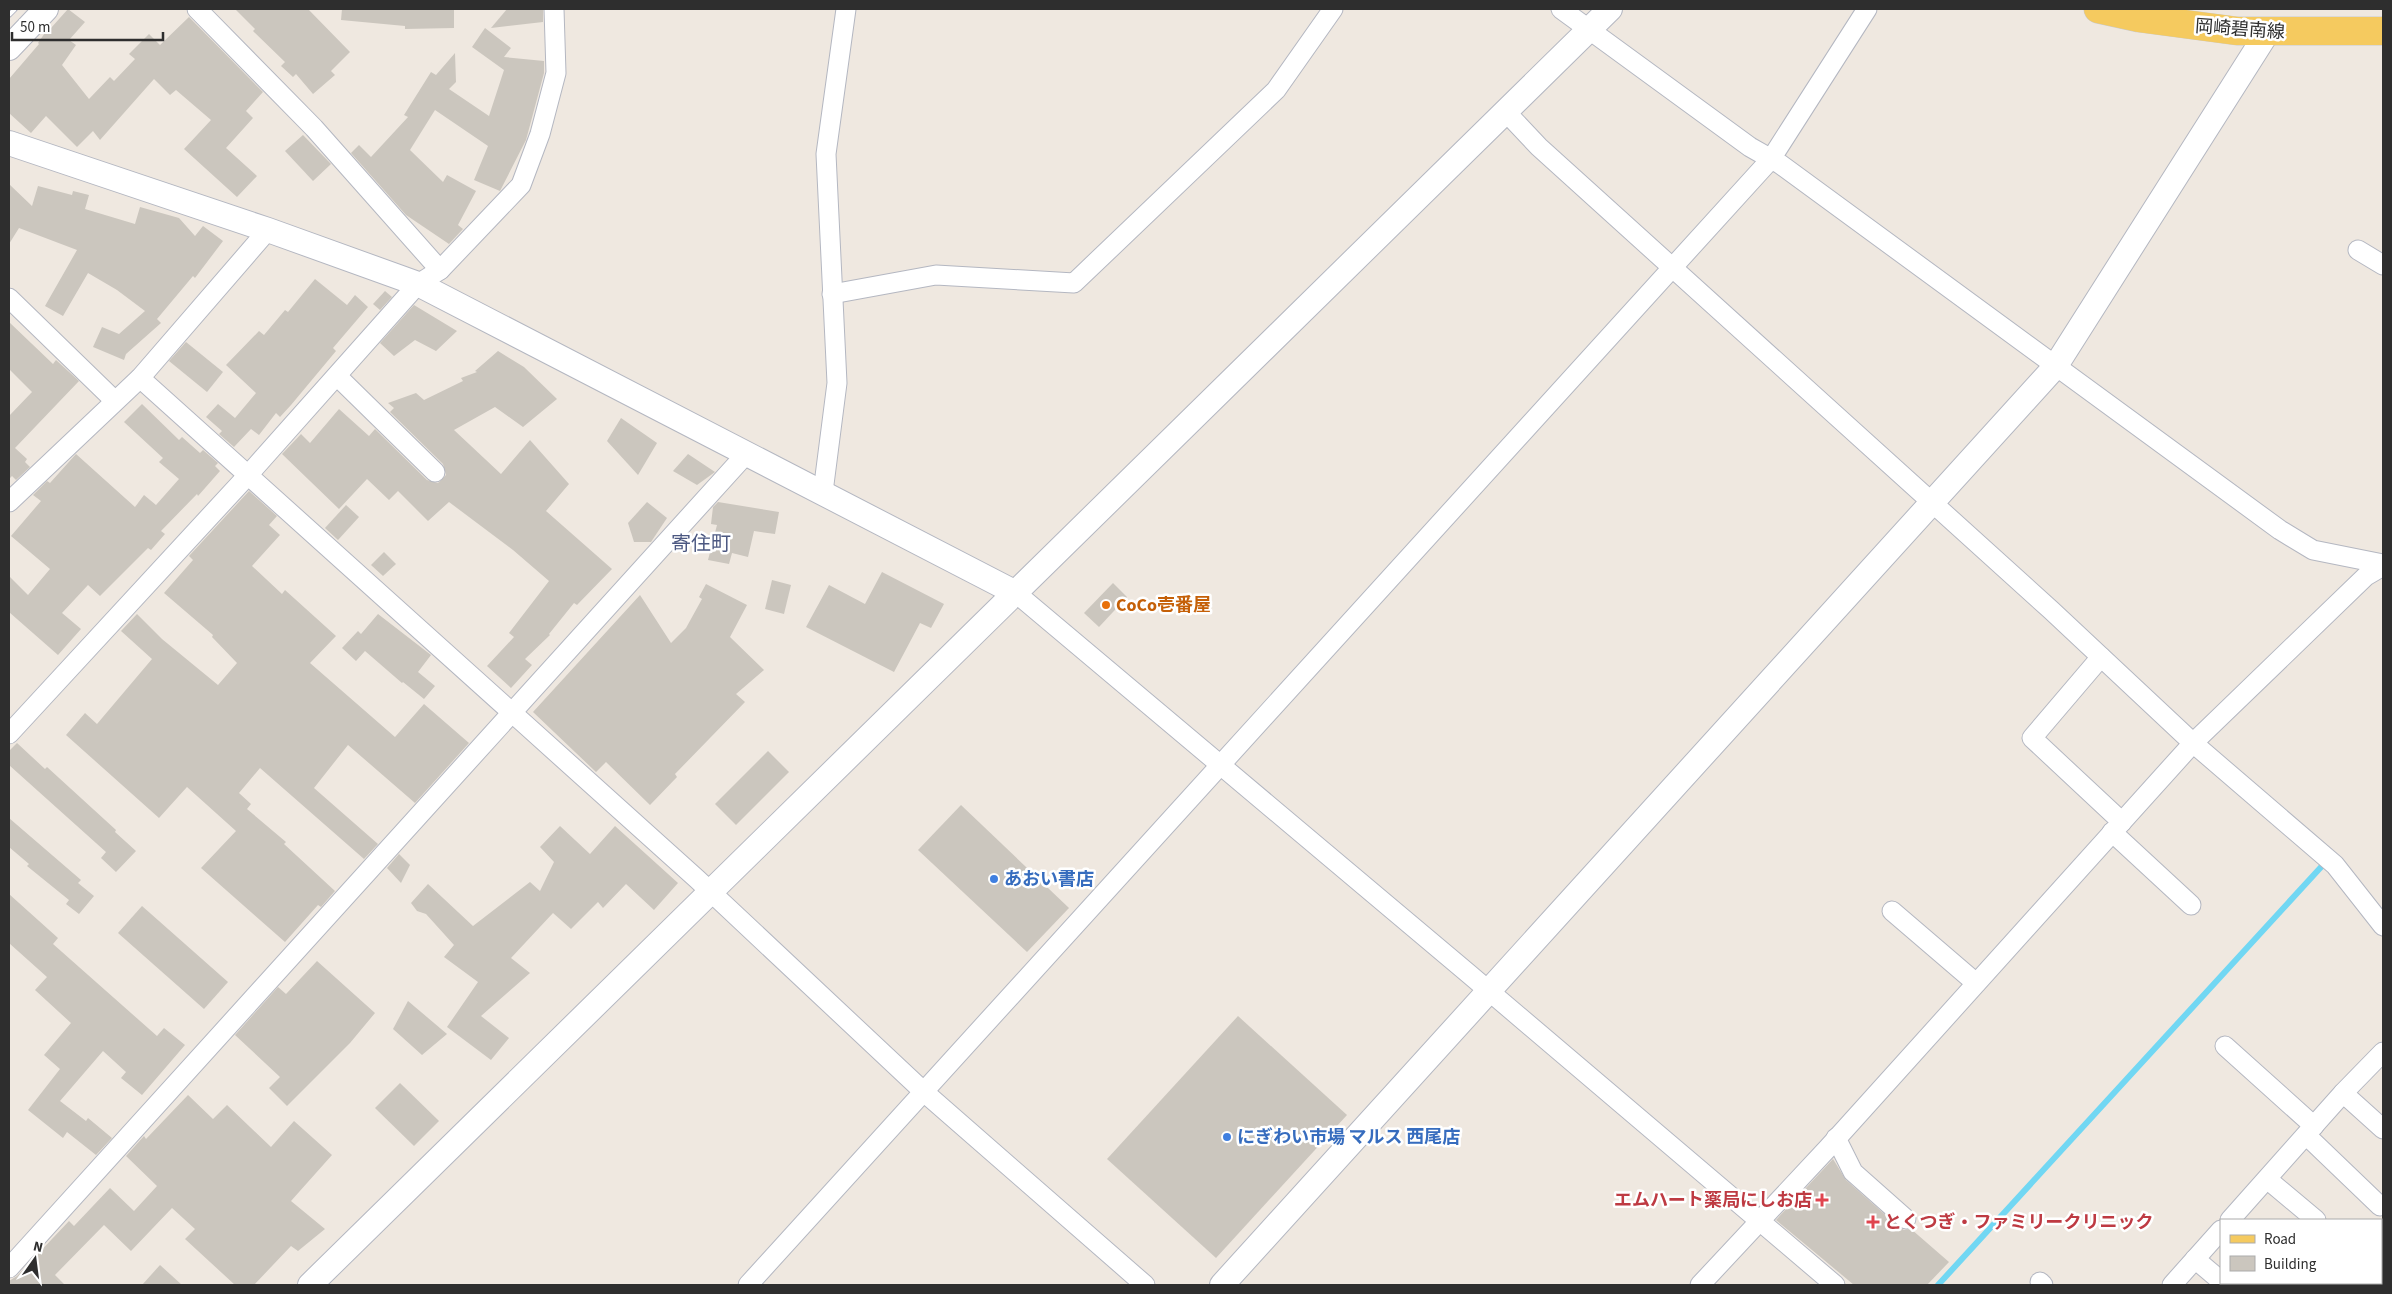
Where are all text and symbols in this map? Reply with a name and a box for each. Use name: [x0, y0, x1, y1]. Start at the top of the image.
scale bar: [12, 10, 164, 42]
street label: 岡崎碧南線: [2194, 14, 2286, 45]
text: 50 m: [20, 17, 50, 38]
district label: 寄住町: [671, 530, 731, 558]
place label: CoCo壱番屋: [1116, 593, 1211, 618]
marker: CoCo壱番屋: [1100, 599, 1112, 611]
place label: あおい書店: [1004, 867, 1094, 892]
marker: あおい書店: [988, 873, 1000, 885]
place label: にぎわい市場 マルス 西尾店: [1237, 1125, 1460, 1150]
marker: にぎわい市場 マルス 西尾店: [1221, 1131, 1233, 1143]
place label: エムハート薬局にしお店: [1614, 1188, 1812, 1213]
marker: エムハート薬局にしお店: [1816, 1194, 1828, 1206]
place label: とくつぎ・ファミリークリニック: [1884, 1210, 2153, 1235]
marker: とくつぎ・ファミリークリニック: [1866, 1215, 1880, 1229]
legend: [2220, 1219, 2382, 1284]
text: Road: [2264, 1229, 2296, 1250]
north arrow: [10, 1234, 60, 1284]
text: N: [31, 1237, 45, 1258]
text: Building: [2264, 1254, 2317, 1275]

